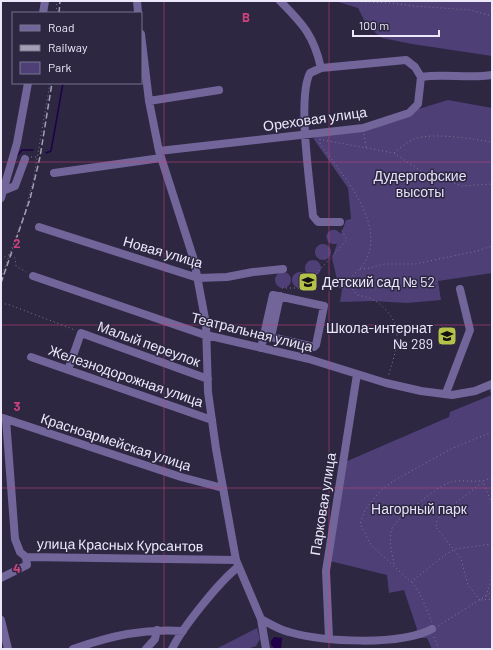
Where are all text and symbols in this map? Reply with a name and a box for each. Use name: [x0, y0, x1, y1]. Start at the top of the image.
text: B: [242, 9, 250, 25]
legend: [12, 12, 142, 84]
scale bar: [353, 12, 439, 38]
text: 100 m: [359, 18, 389, 32]
text: Road: [48, 20, 75, 34]
text: Railway: [48, 40, 88, 54]
text: Park: [48, 60, 72, 74]
street label: Ореховая улица: [262, 103, 368, 134]
park label: Дудергофские высоты: [374, 167, 467, 200]
street label: Новая улица: [121, 232, 205, 271]
text: 2: [13, 235, 21, 251]
school or university icon: Детский сад № 52: [297, 271, 319, 293]
place label: Детский сад № 52: [322, 273, 435, 290]
street label: Театральная улица: [189, 308, 315, 355]
street label: Малый переулок: [95, 317, 204, 370]
place label: Школа-интернат № 289: [326, 319, 434, 352]
school or university icon: Школа-интернат № 289: [436, 325, 458, 347]
street label: Железнодорожная улица: [47, 341, 206, 410]
text: 3: [13, 398, 21, 414]
street label: Красноармейская улица: [39, 409, 194, 474]
street label: Парковая улица: [306, 451, 339, 556]
park label: Нагорный парк: [371, 500, 468, 517]
street label: улица Красных Курсантов: [37, 535, 203, 554]
text: 4: [13, 560, 21, 576]

